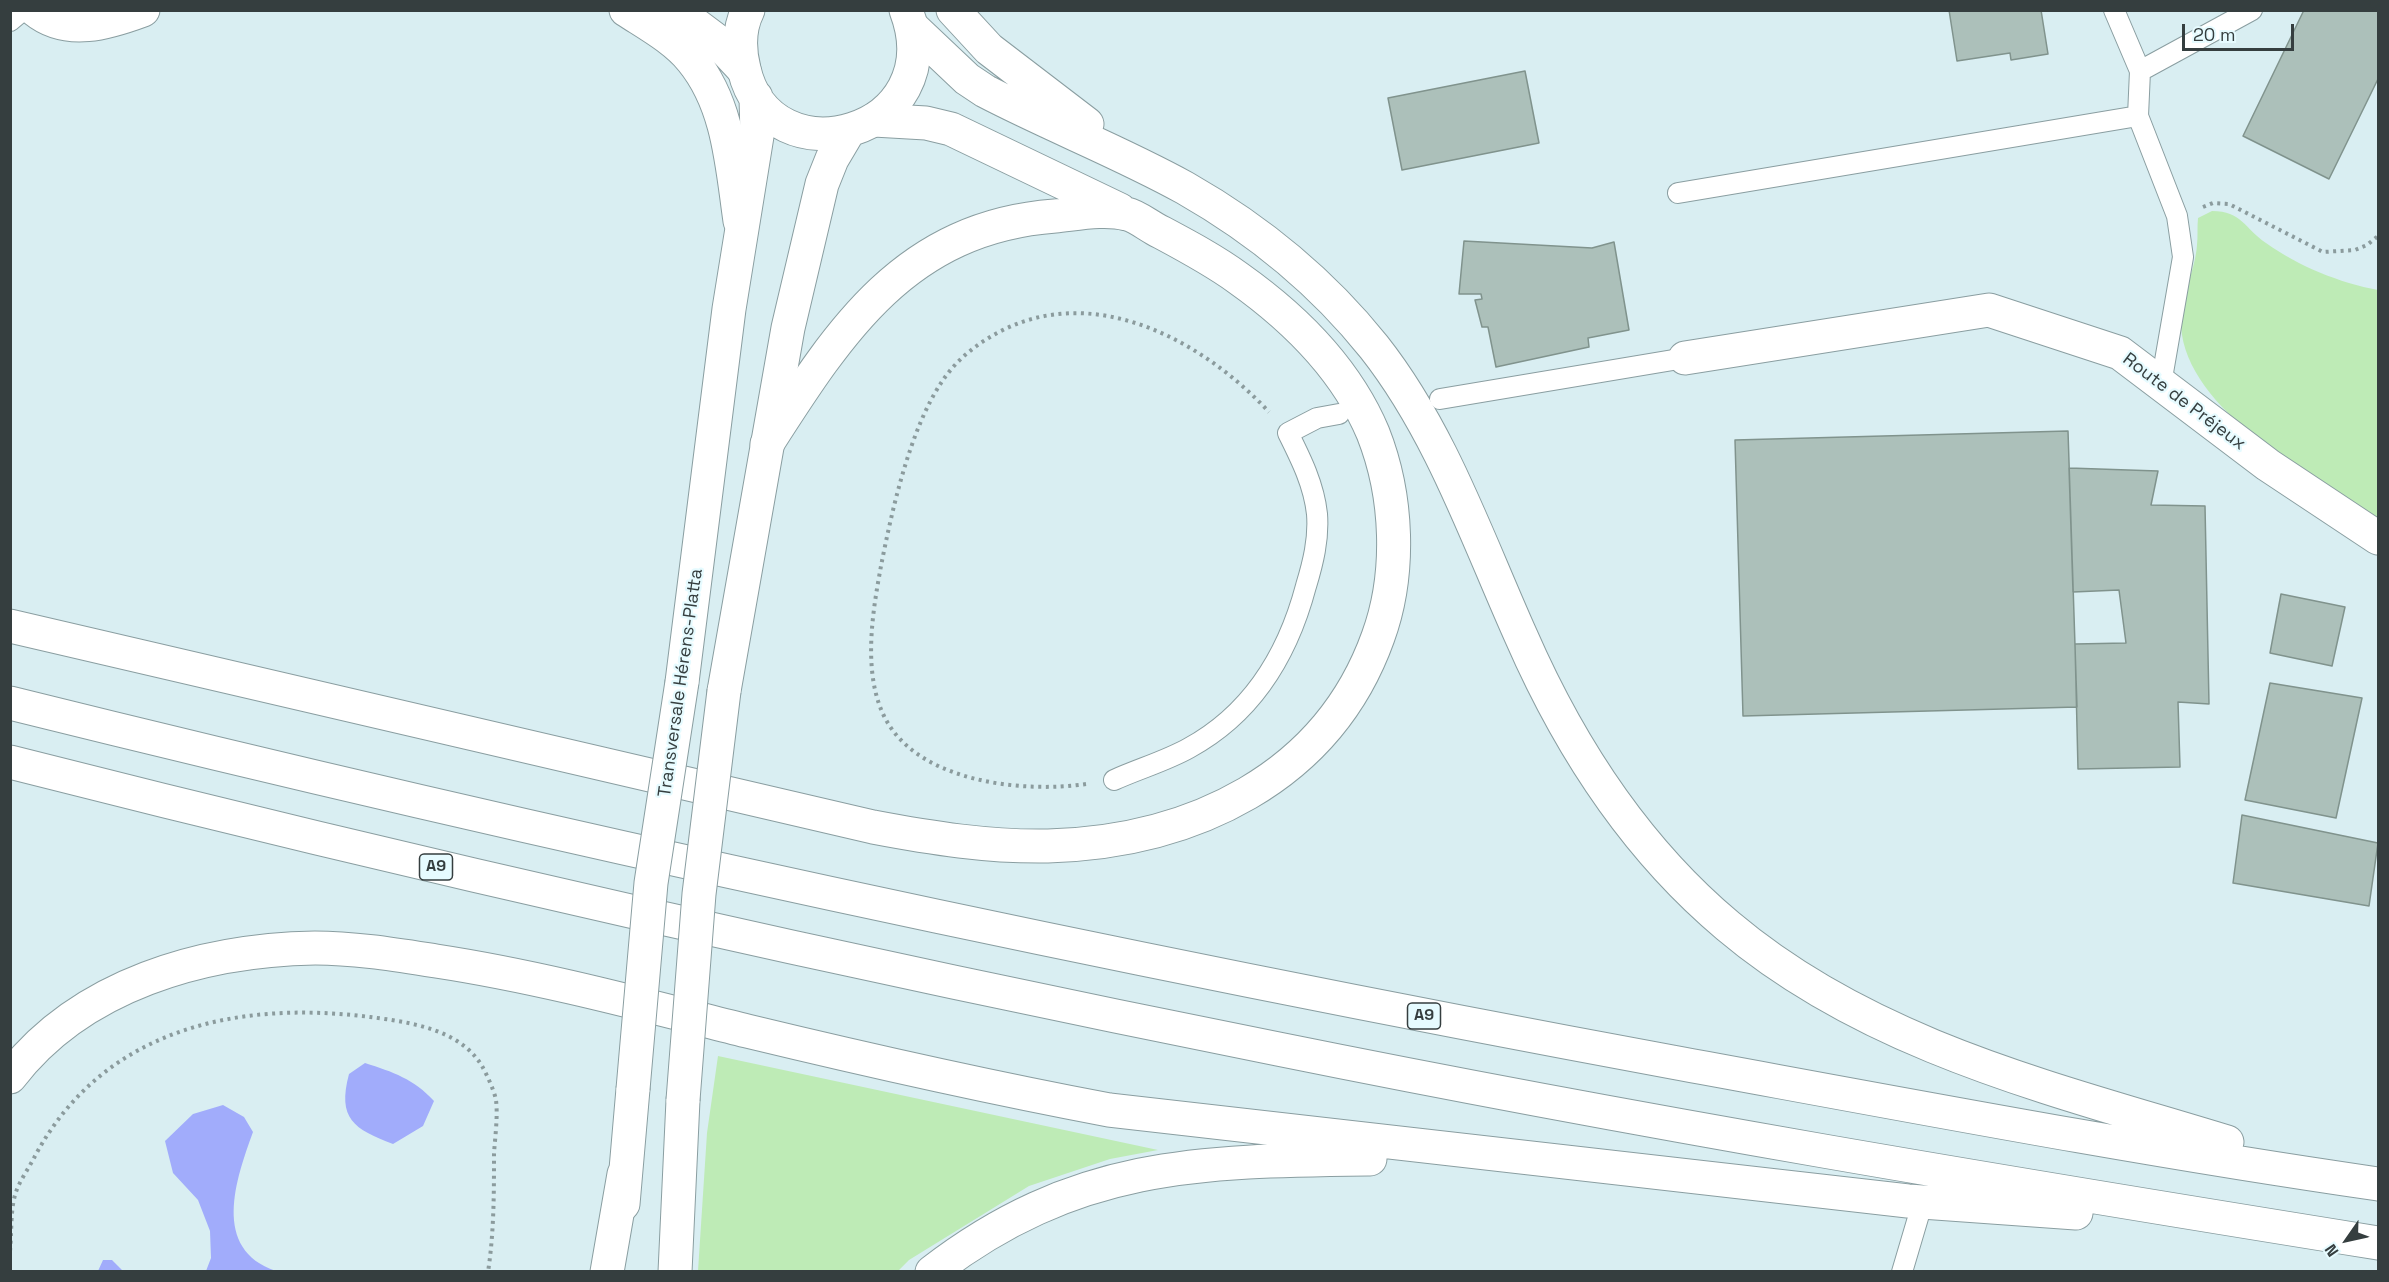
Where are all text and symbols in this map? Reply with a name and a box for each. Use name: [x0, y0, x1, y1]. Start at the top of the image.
scale bar: [2185, 12, 2298, 50]
text: 20 m: [2193, 23, 2236, 46]
street label: Route de Préjeux: [2118, 349, 2250, 455]
street label: Transversale Hérens-Platta: [654, 567, 708, 799]
road number: A9: [420, 854, 452, 880]
road number: A9: [1408, 1003, 1440, 1029]
north arrow: [2317, 1210, 2377, 1270]
text: N: [2320, 1240, 2343, 1261]

